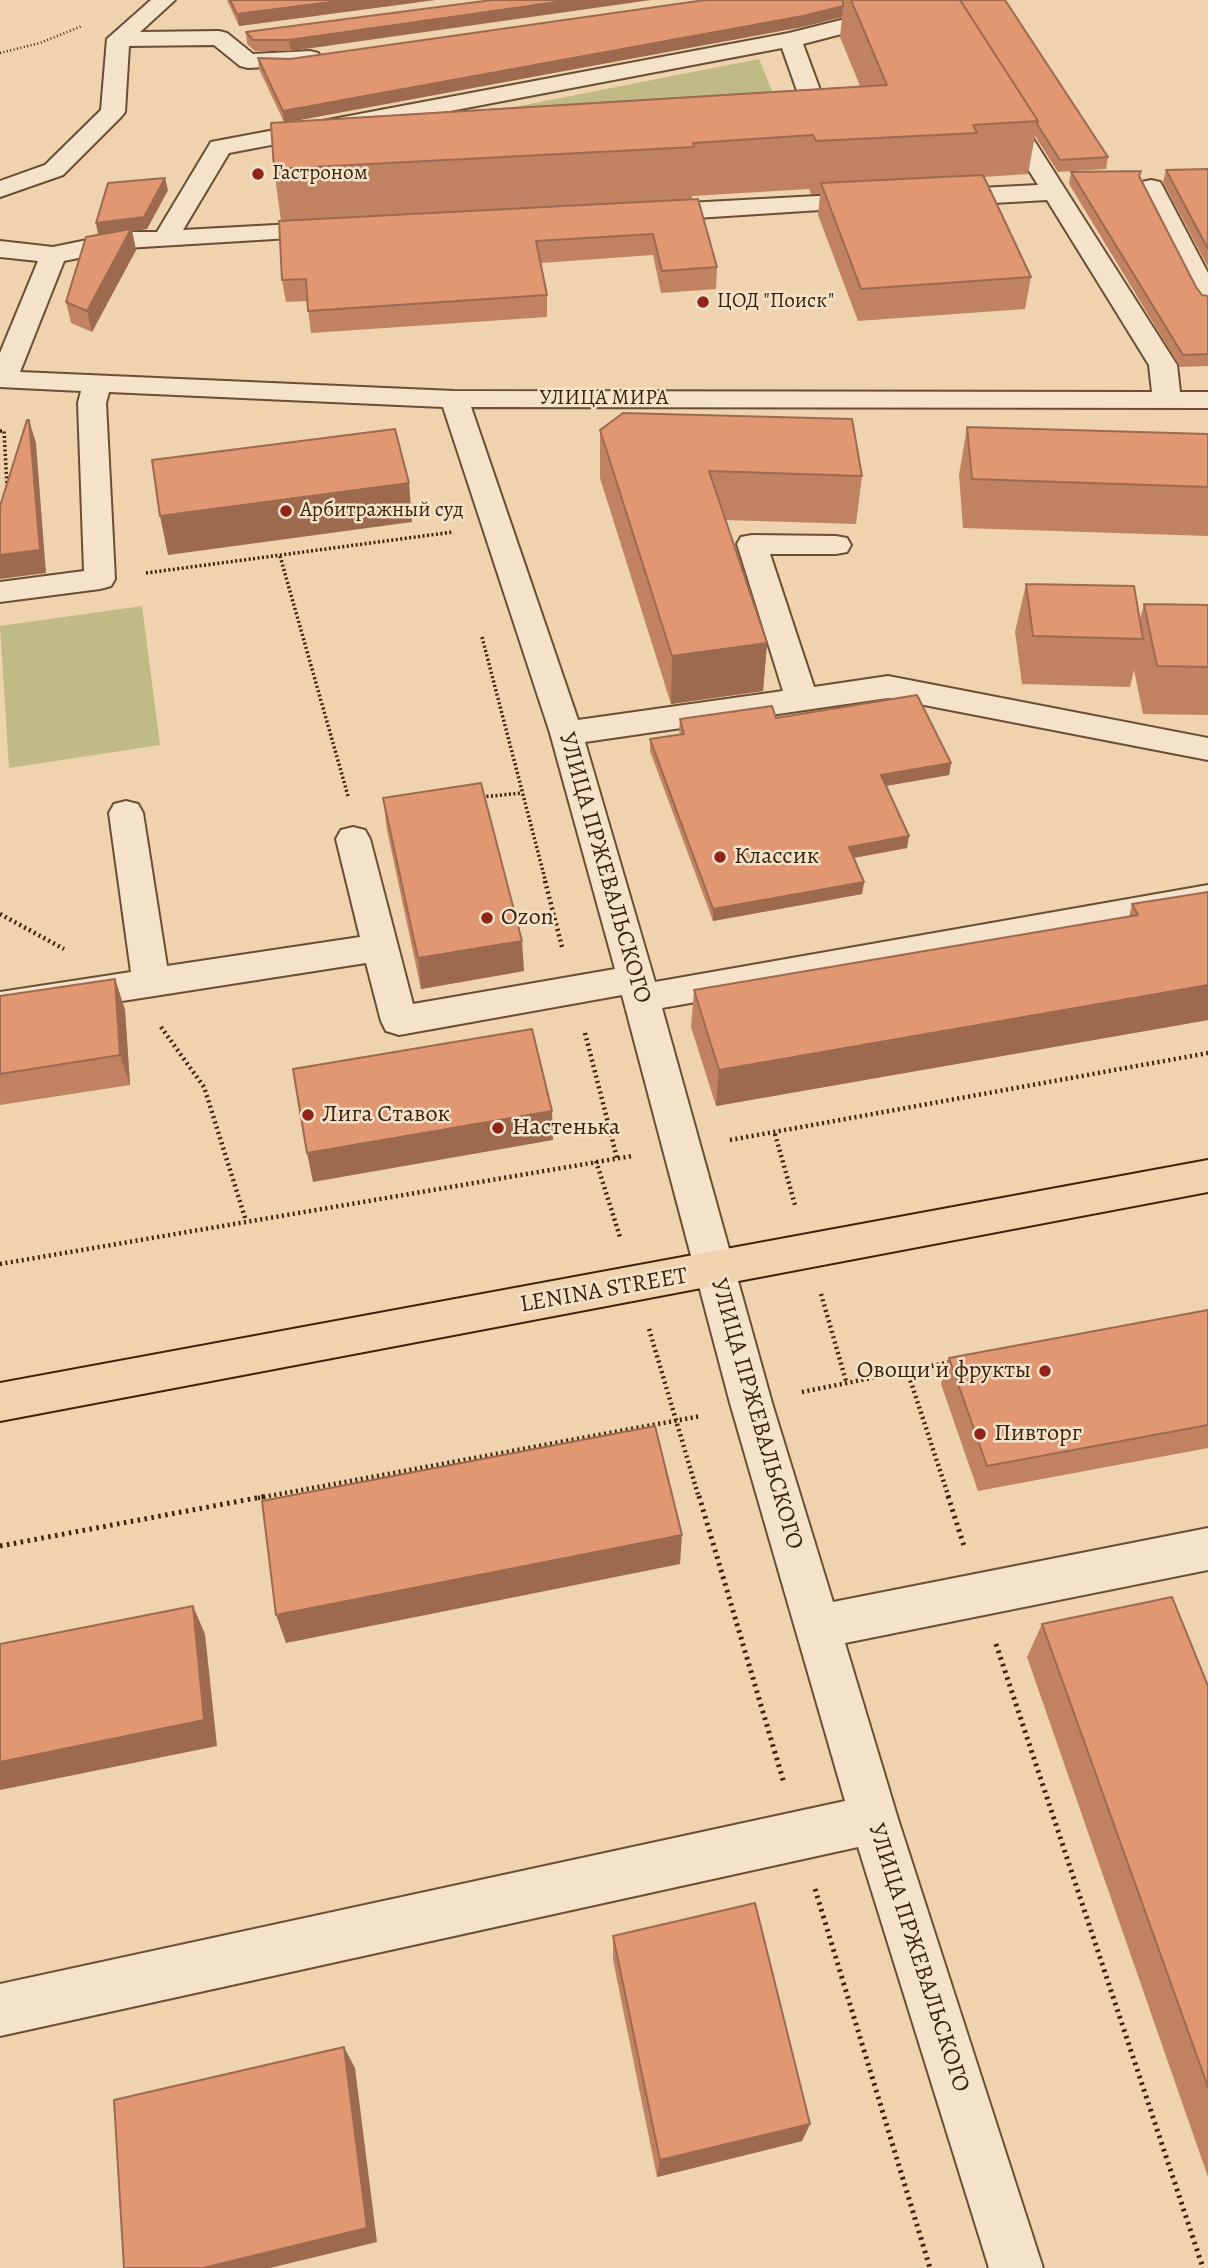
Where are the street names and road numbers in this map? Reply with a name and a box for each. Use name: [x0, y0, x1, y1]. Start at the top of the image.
street label: УЛИЦА МИРА: [539, 386, 669, 412]
street label: УЛИЦА ПРЖЕВАЛЬСКОГО: [551, 729, 657, 1007]
street label: LENINA STREET: [518, 1262, 690, 1320]
street label: УЛИЦА ПРЖЕВАЛЬСКОГО: [703, 1275, 809, 1553]
street label: УЛИЦА ПРЖЕВАЛЬСКОГО: [861, 1820, 975, 2096]

